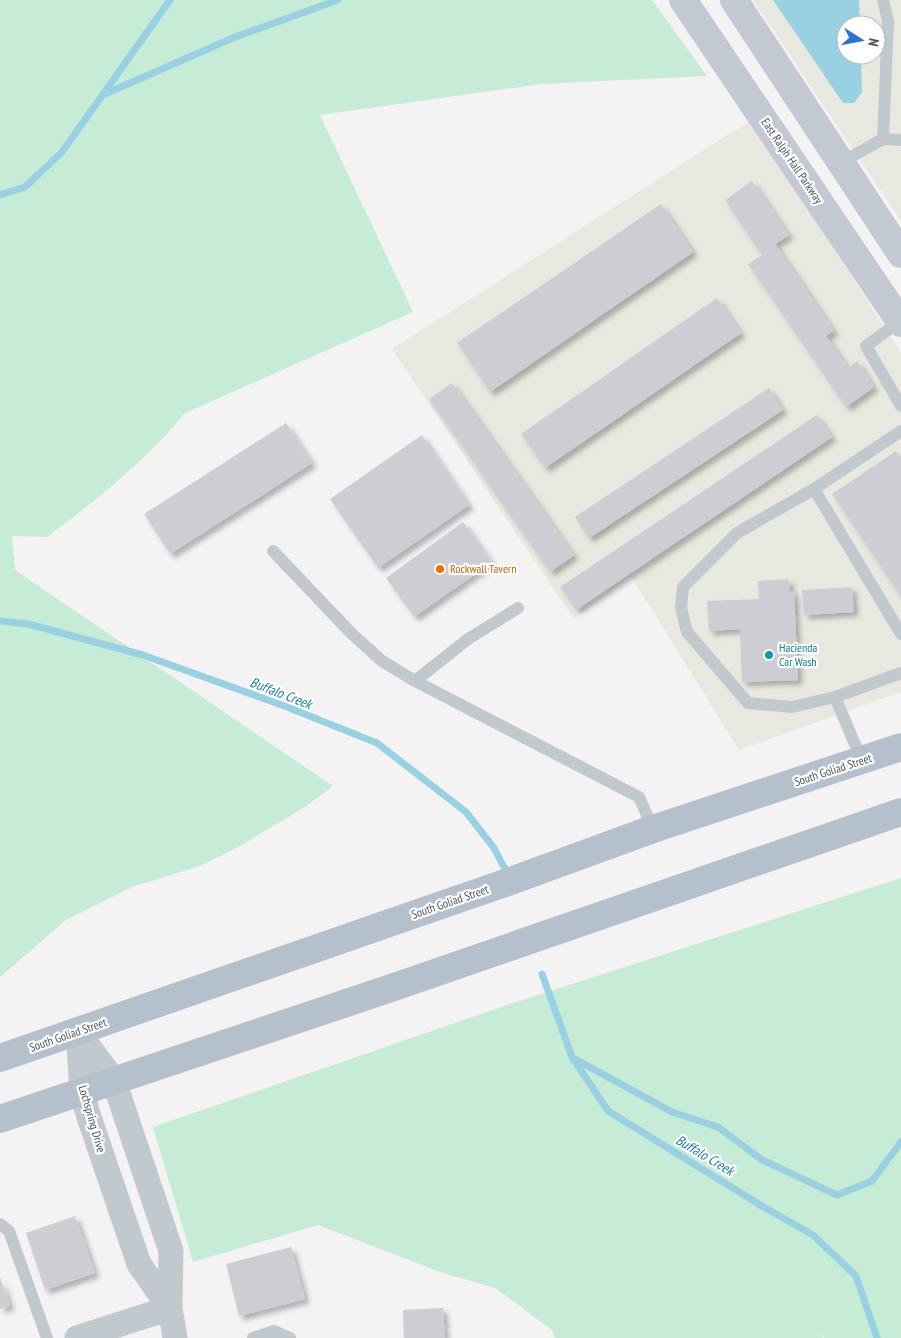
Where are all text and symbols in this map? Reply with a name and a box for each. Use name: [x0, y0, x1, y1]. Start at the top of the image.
north arrow: [836, 15, 886, 65]
text: N: [864, 37, 883, 48]
street label: East Ralph Hall Parkway: [758, 115, 827, 207]
place label: Rockwall Tavern: [450, 561, 516, 576]
marker: Rockwall Tavern: [434, 563, 446, 575]
place label: Hacienda Car Wash: [779, 640, 818, 669]
marker: Hacienda Car Wash: [763, 649, 775, 661]
water label: Buffalo Creek: [248, 673, 316, 714]
street label: South Goliad Street: [792, 750, 874, 789]
street label: South Goliad Street: [409, 881, 491, 922]
street label: South Goliad Street: [27, 1014, 109, 1055]
street label: Lochspring Drive: [76, 1084, 109, 1154]
water label: Buffalo Creek: [673, 1131, 739, 1180]

